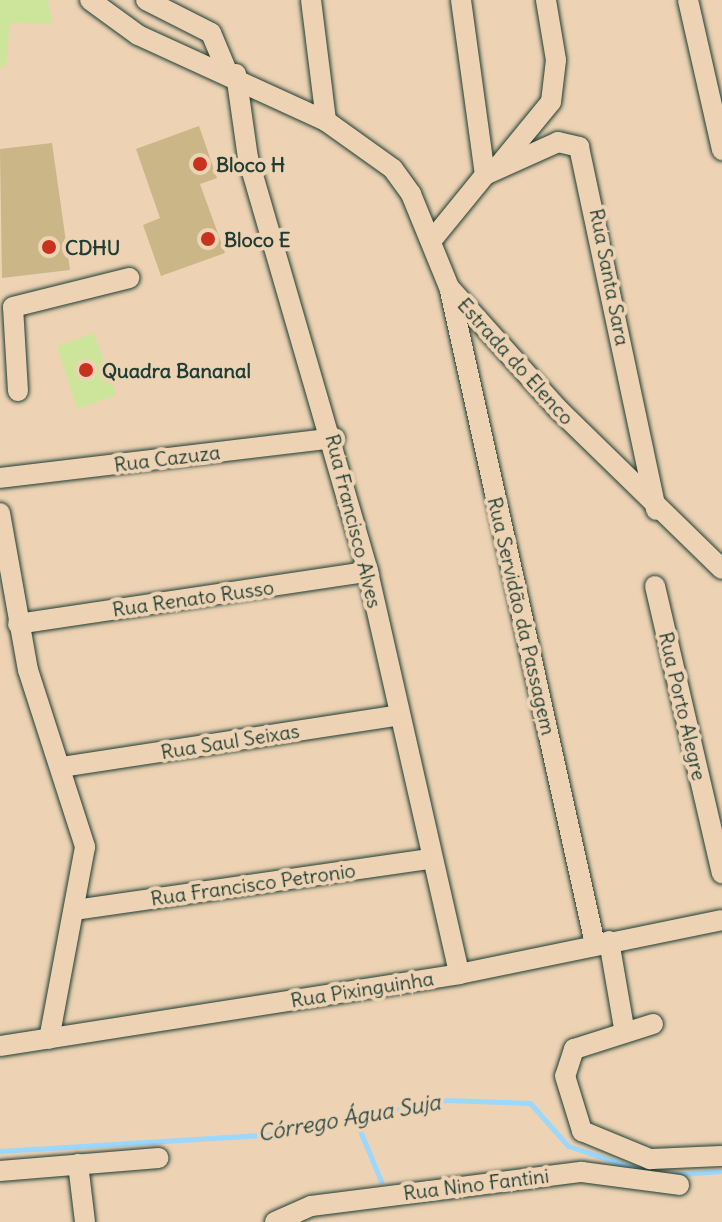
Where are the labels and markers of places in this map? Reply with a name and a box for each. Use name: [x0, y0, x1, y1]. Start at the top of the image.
place label: Bloco H: [216, 152, 285, 176]
marker: Bloco H: [191, 155, 209, 173]
place label: Bloco E: [224, 227, 291, 251]
marker: Bloco E: [199, 230, 217, 248]
place label: CDHU: [65, 235, 120, 259]
marker: CDHU: [40, 238, 58, 256]
place label: Quadra Bananal: [102, 358, 251, 382]
marker: Quadra Bananal: [77, 361, 95, 379]

